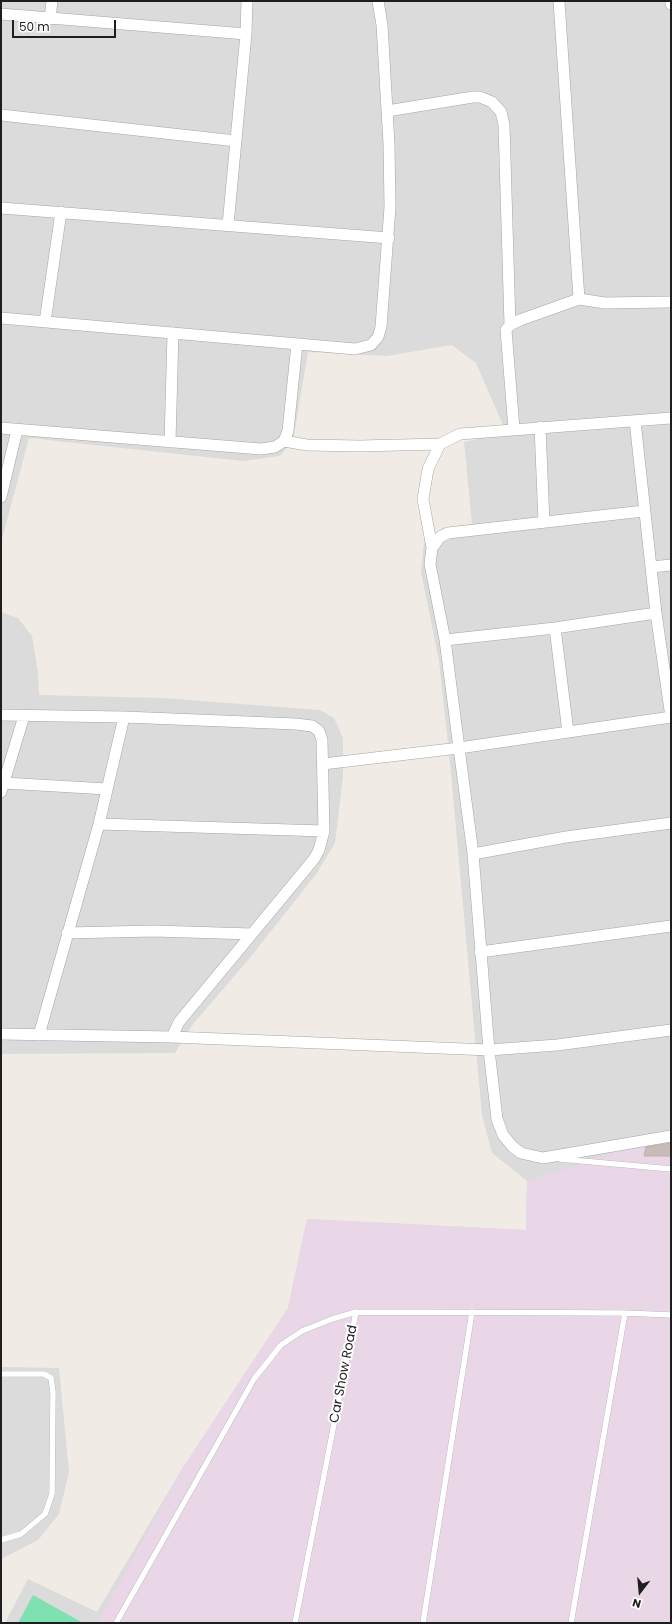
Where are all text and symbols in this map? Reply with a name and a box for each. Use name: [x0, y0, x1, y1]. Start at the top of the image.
scale bar: [14, 12, 118, 38]
text: 50 m: [19, 18, 50, 35]
street label: Car Show Road: [327, 1324, 361, 1424]
north arrow: [620, 1572, 660, 1612]
text: N: [631, 1595, 643, 1612]

